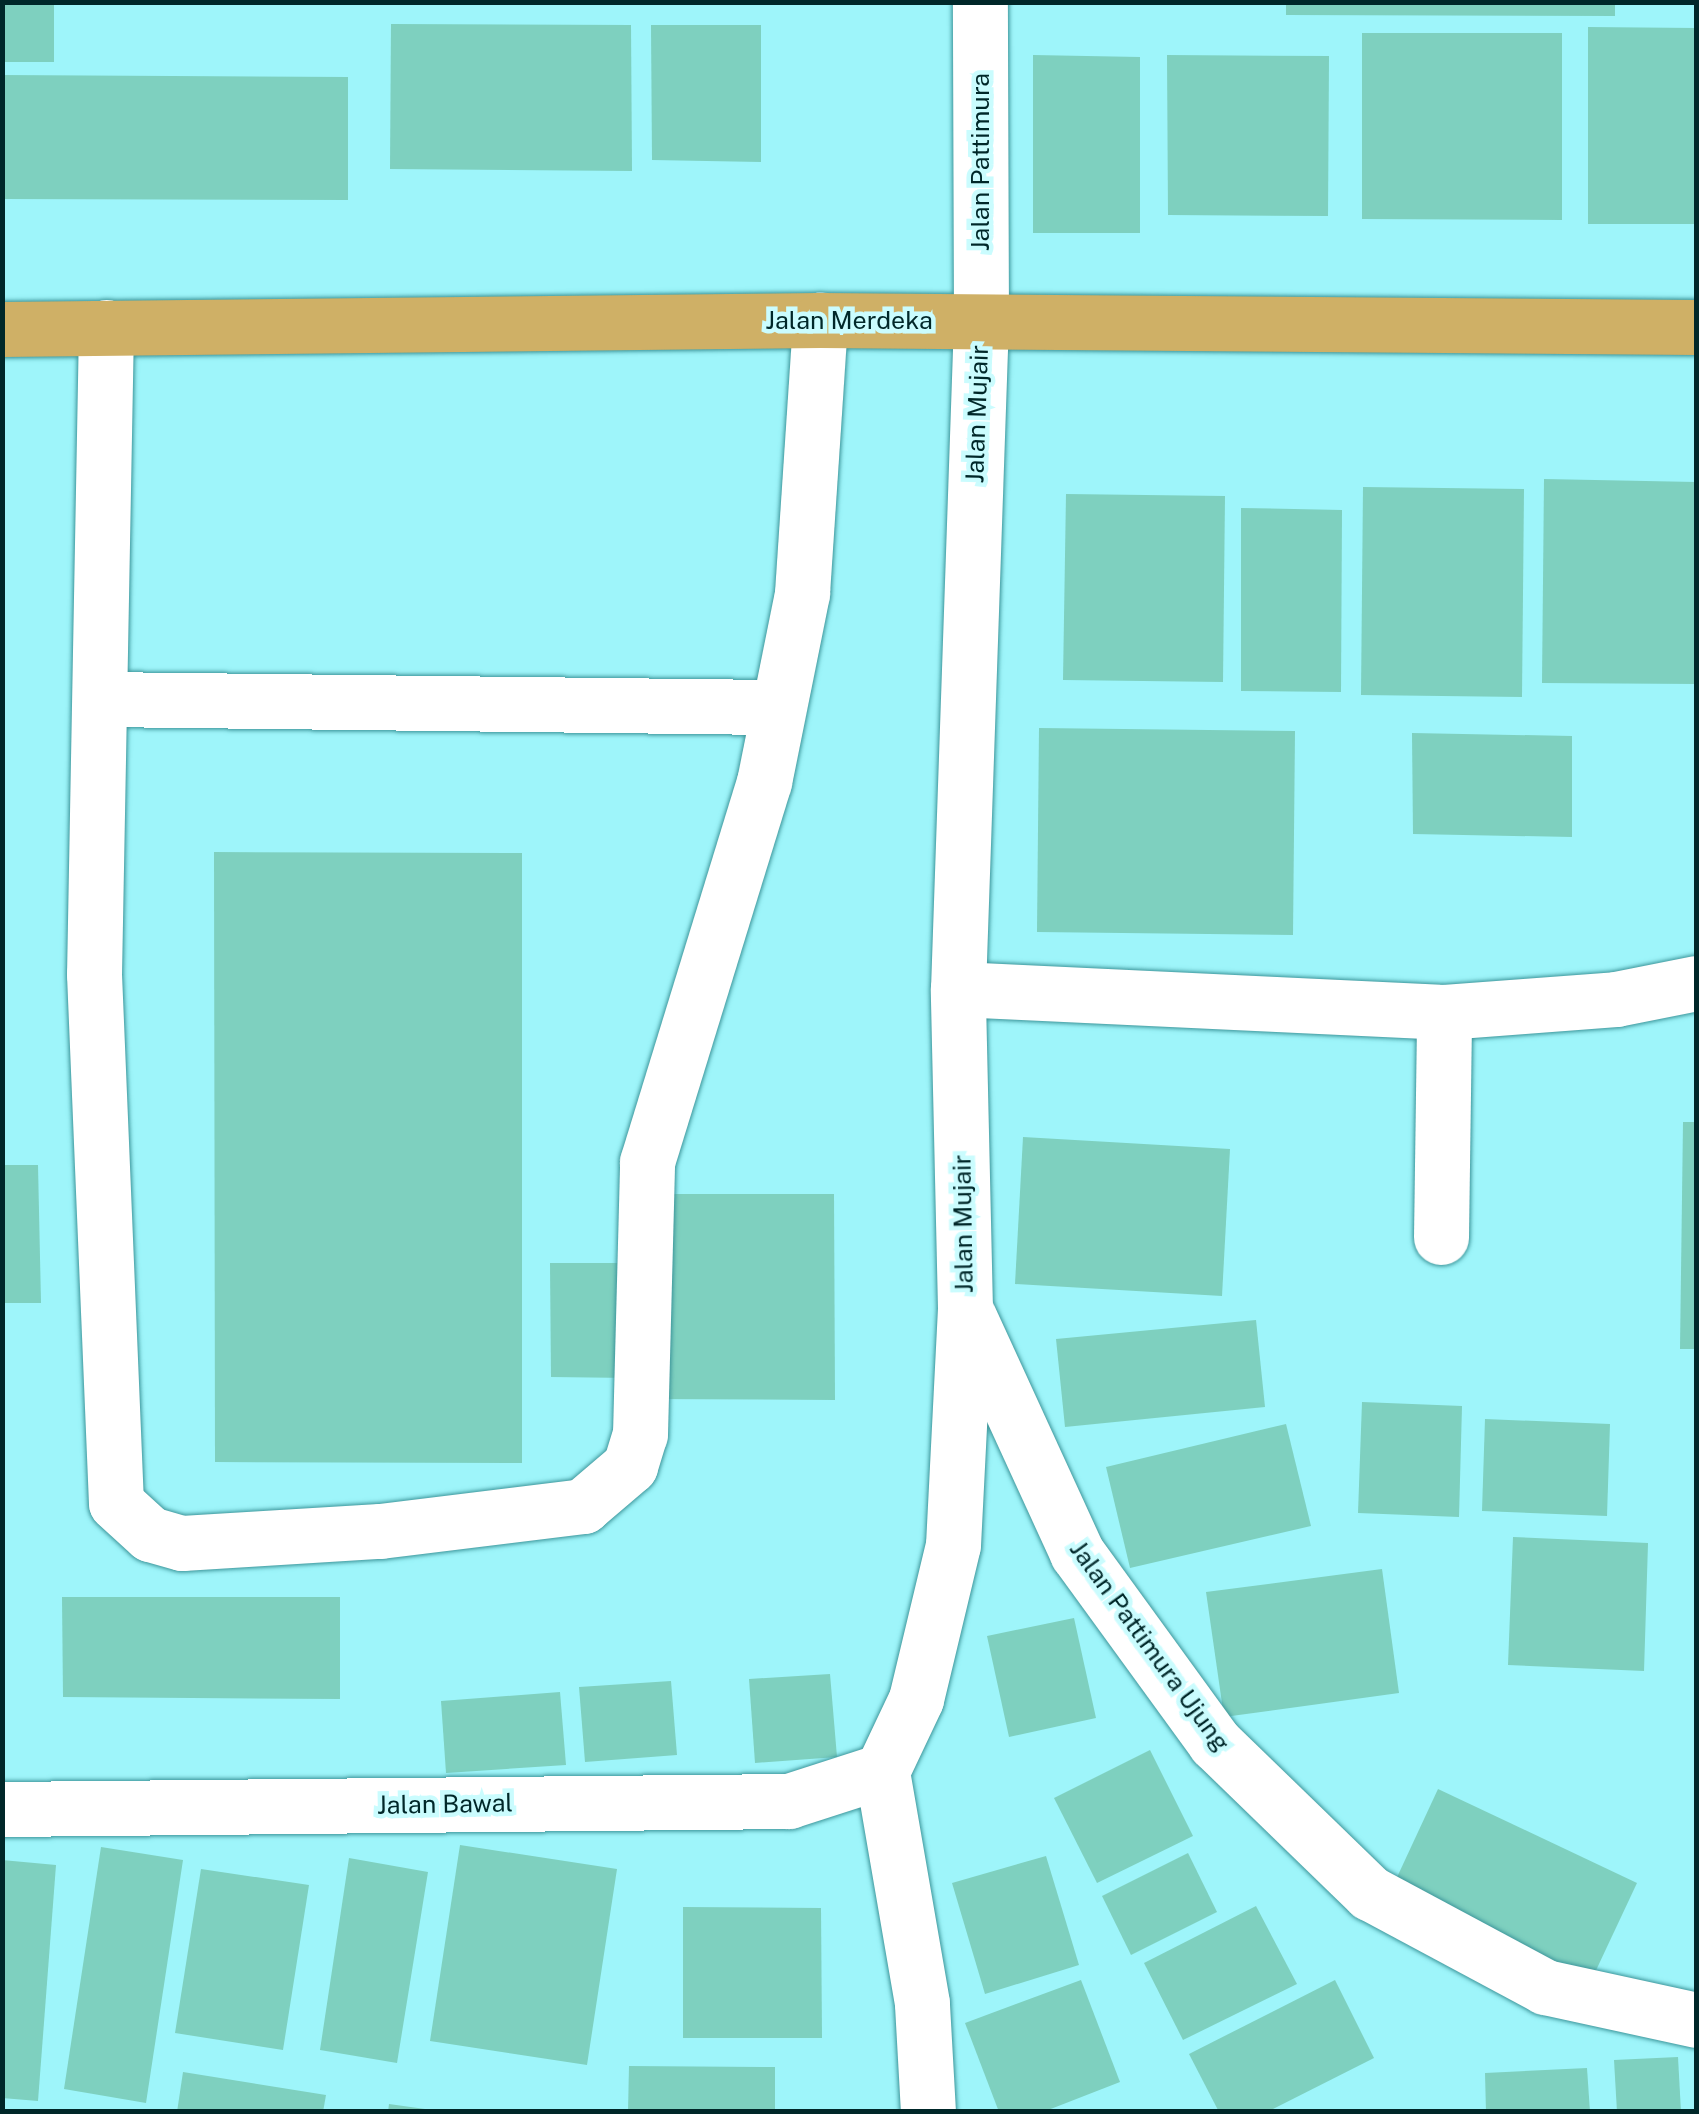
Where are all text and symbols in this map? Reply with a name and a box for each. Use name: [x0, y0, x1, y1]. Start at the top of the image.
street label: Jalan Pattimura: [965, 73, 995, 251]
street label: Jalan Merdeka: [765, 305, 933, 335]
street label: Jalan Mujair: [960, 344, 994, 484]
street label: Jalan Mujair: [947, 1155, 979, 1293]
street label: Jalan Pattimura Ujung: [1063, 1535, 1237, 1757]
street label: Jalan Bawal: [377, 1788, 513, 1820]

